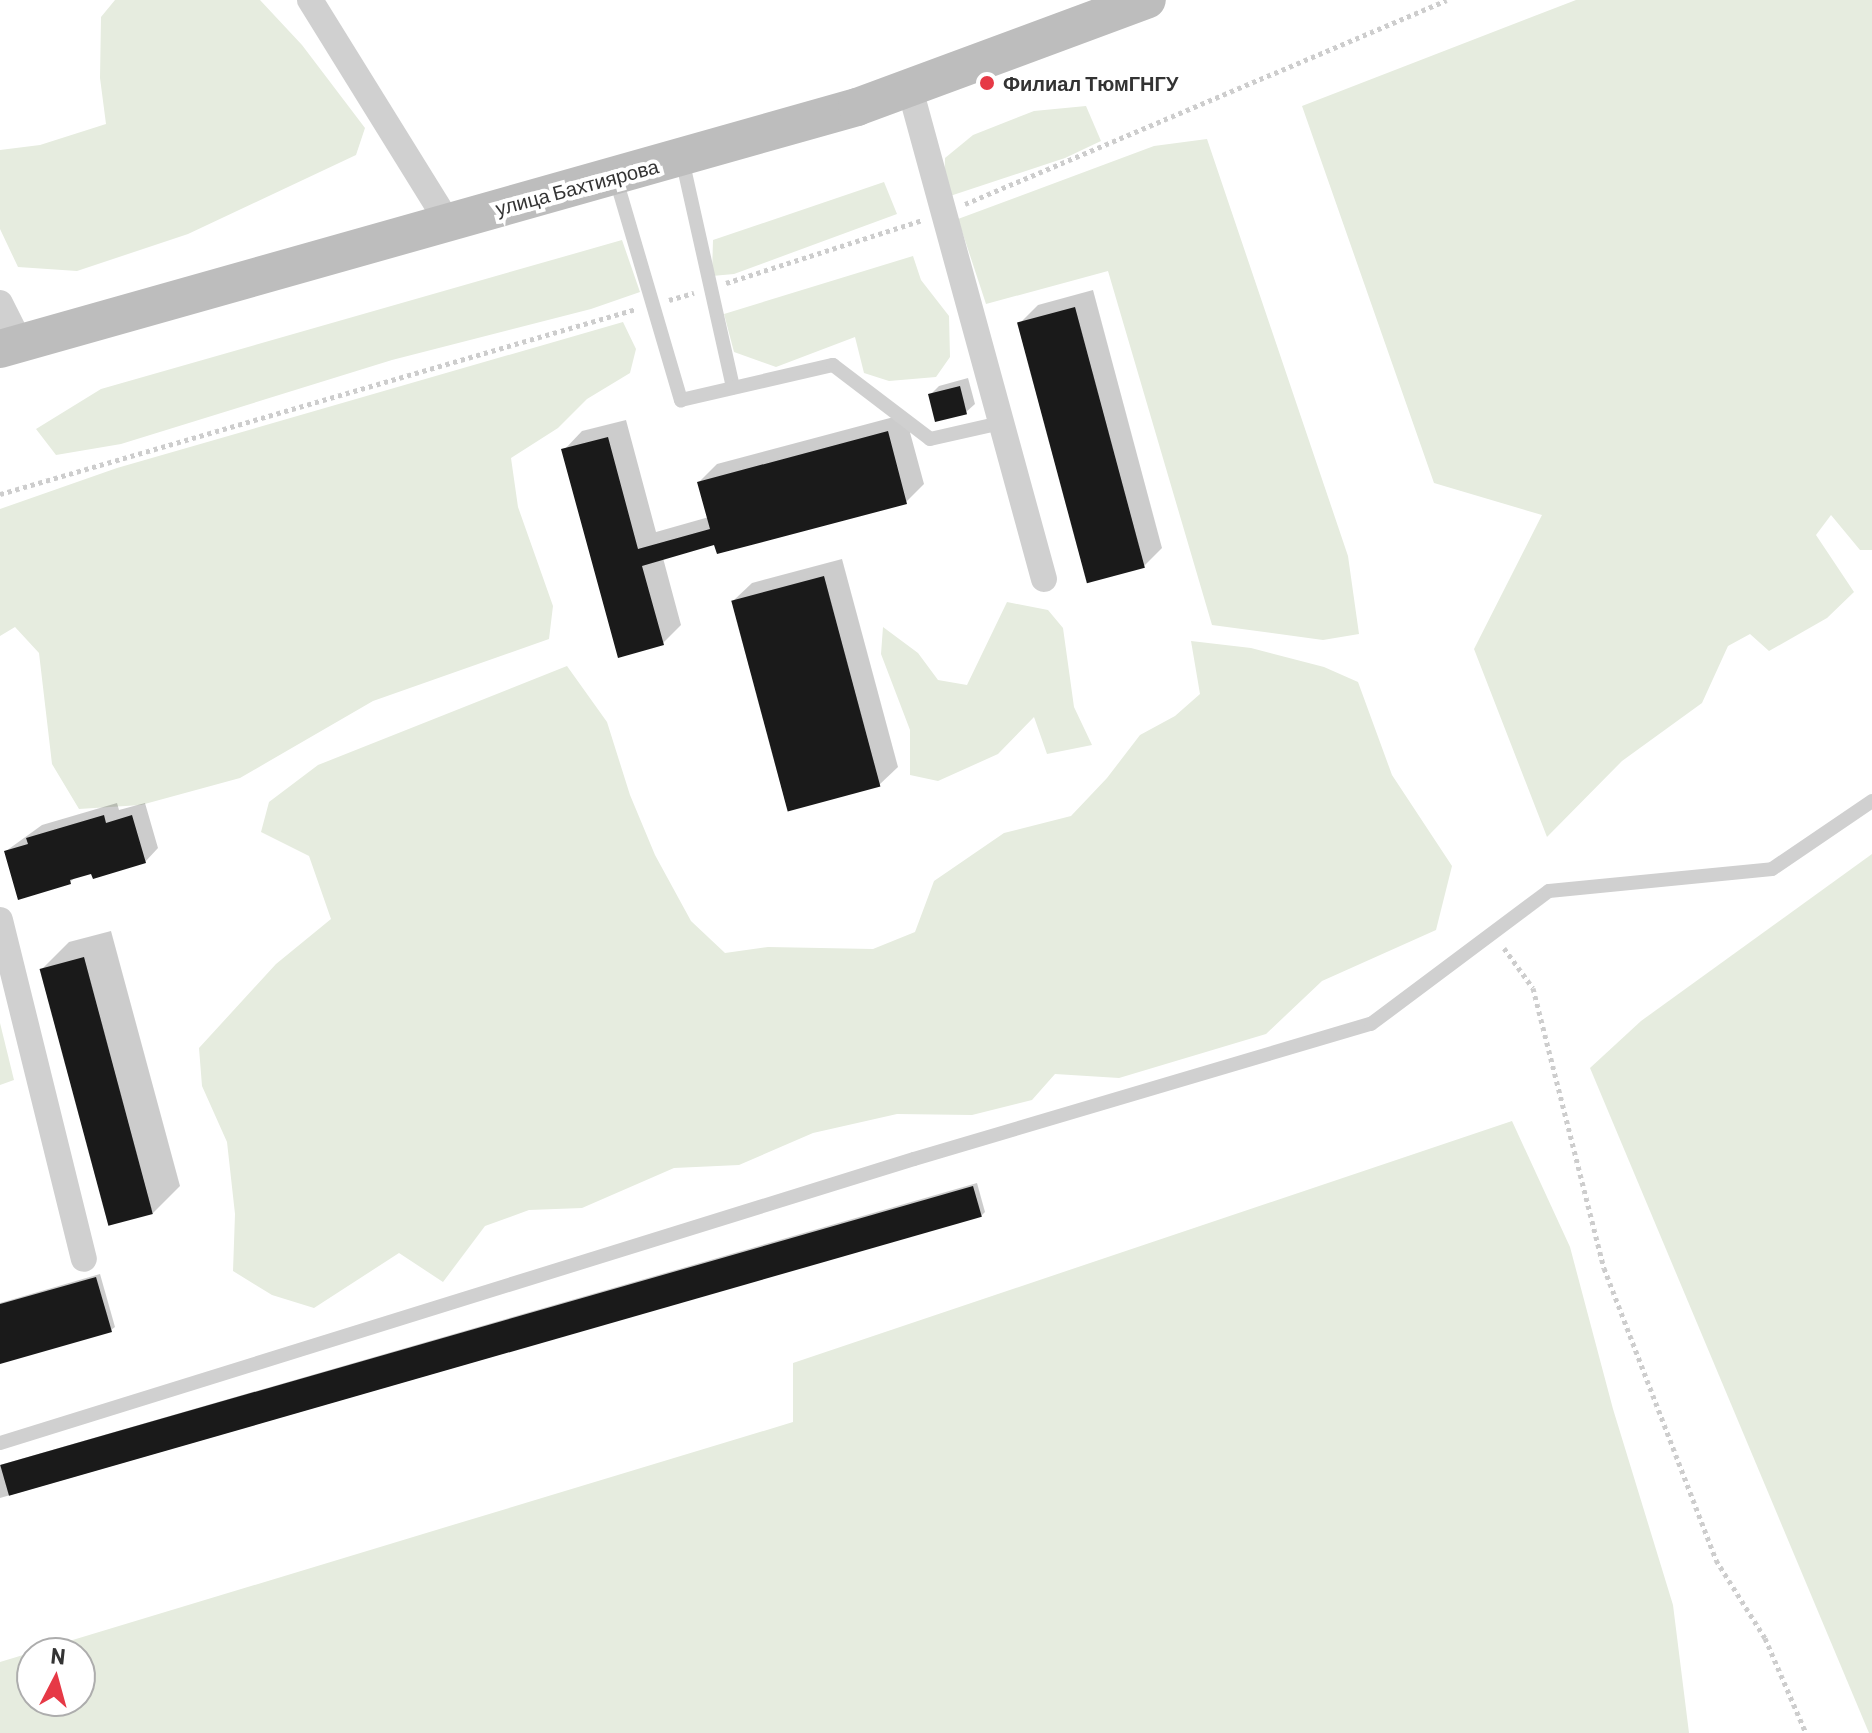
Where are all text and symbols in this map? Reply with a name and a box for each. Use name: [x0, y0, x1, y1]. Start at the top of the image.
place label: Филиал ТюмГНГУ: [1003, 71, 1178, 95]
marker: Филиал ТюмГНГУ: [978, 74, 996, 92]
street label: улица Бахтиярова: [493, 154, 661, 220]
north arrow: [16, 1637, 96, 1717]
text: N: [50, 1641, 67, 1669]

